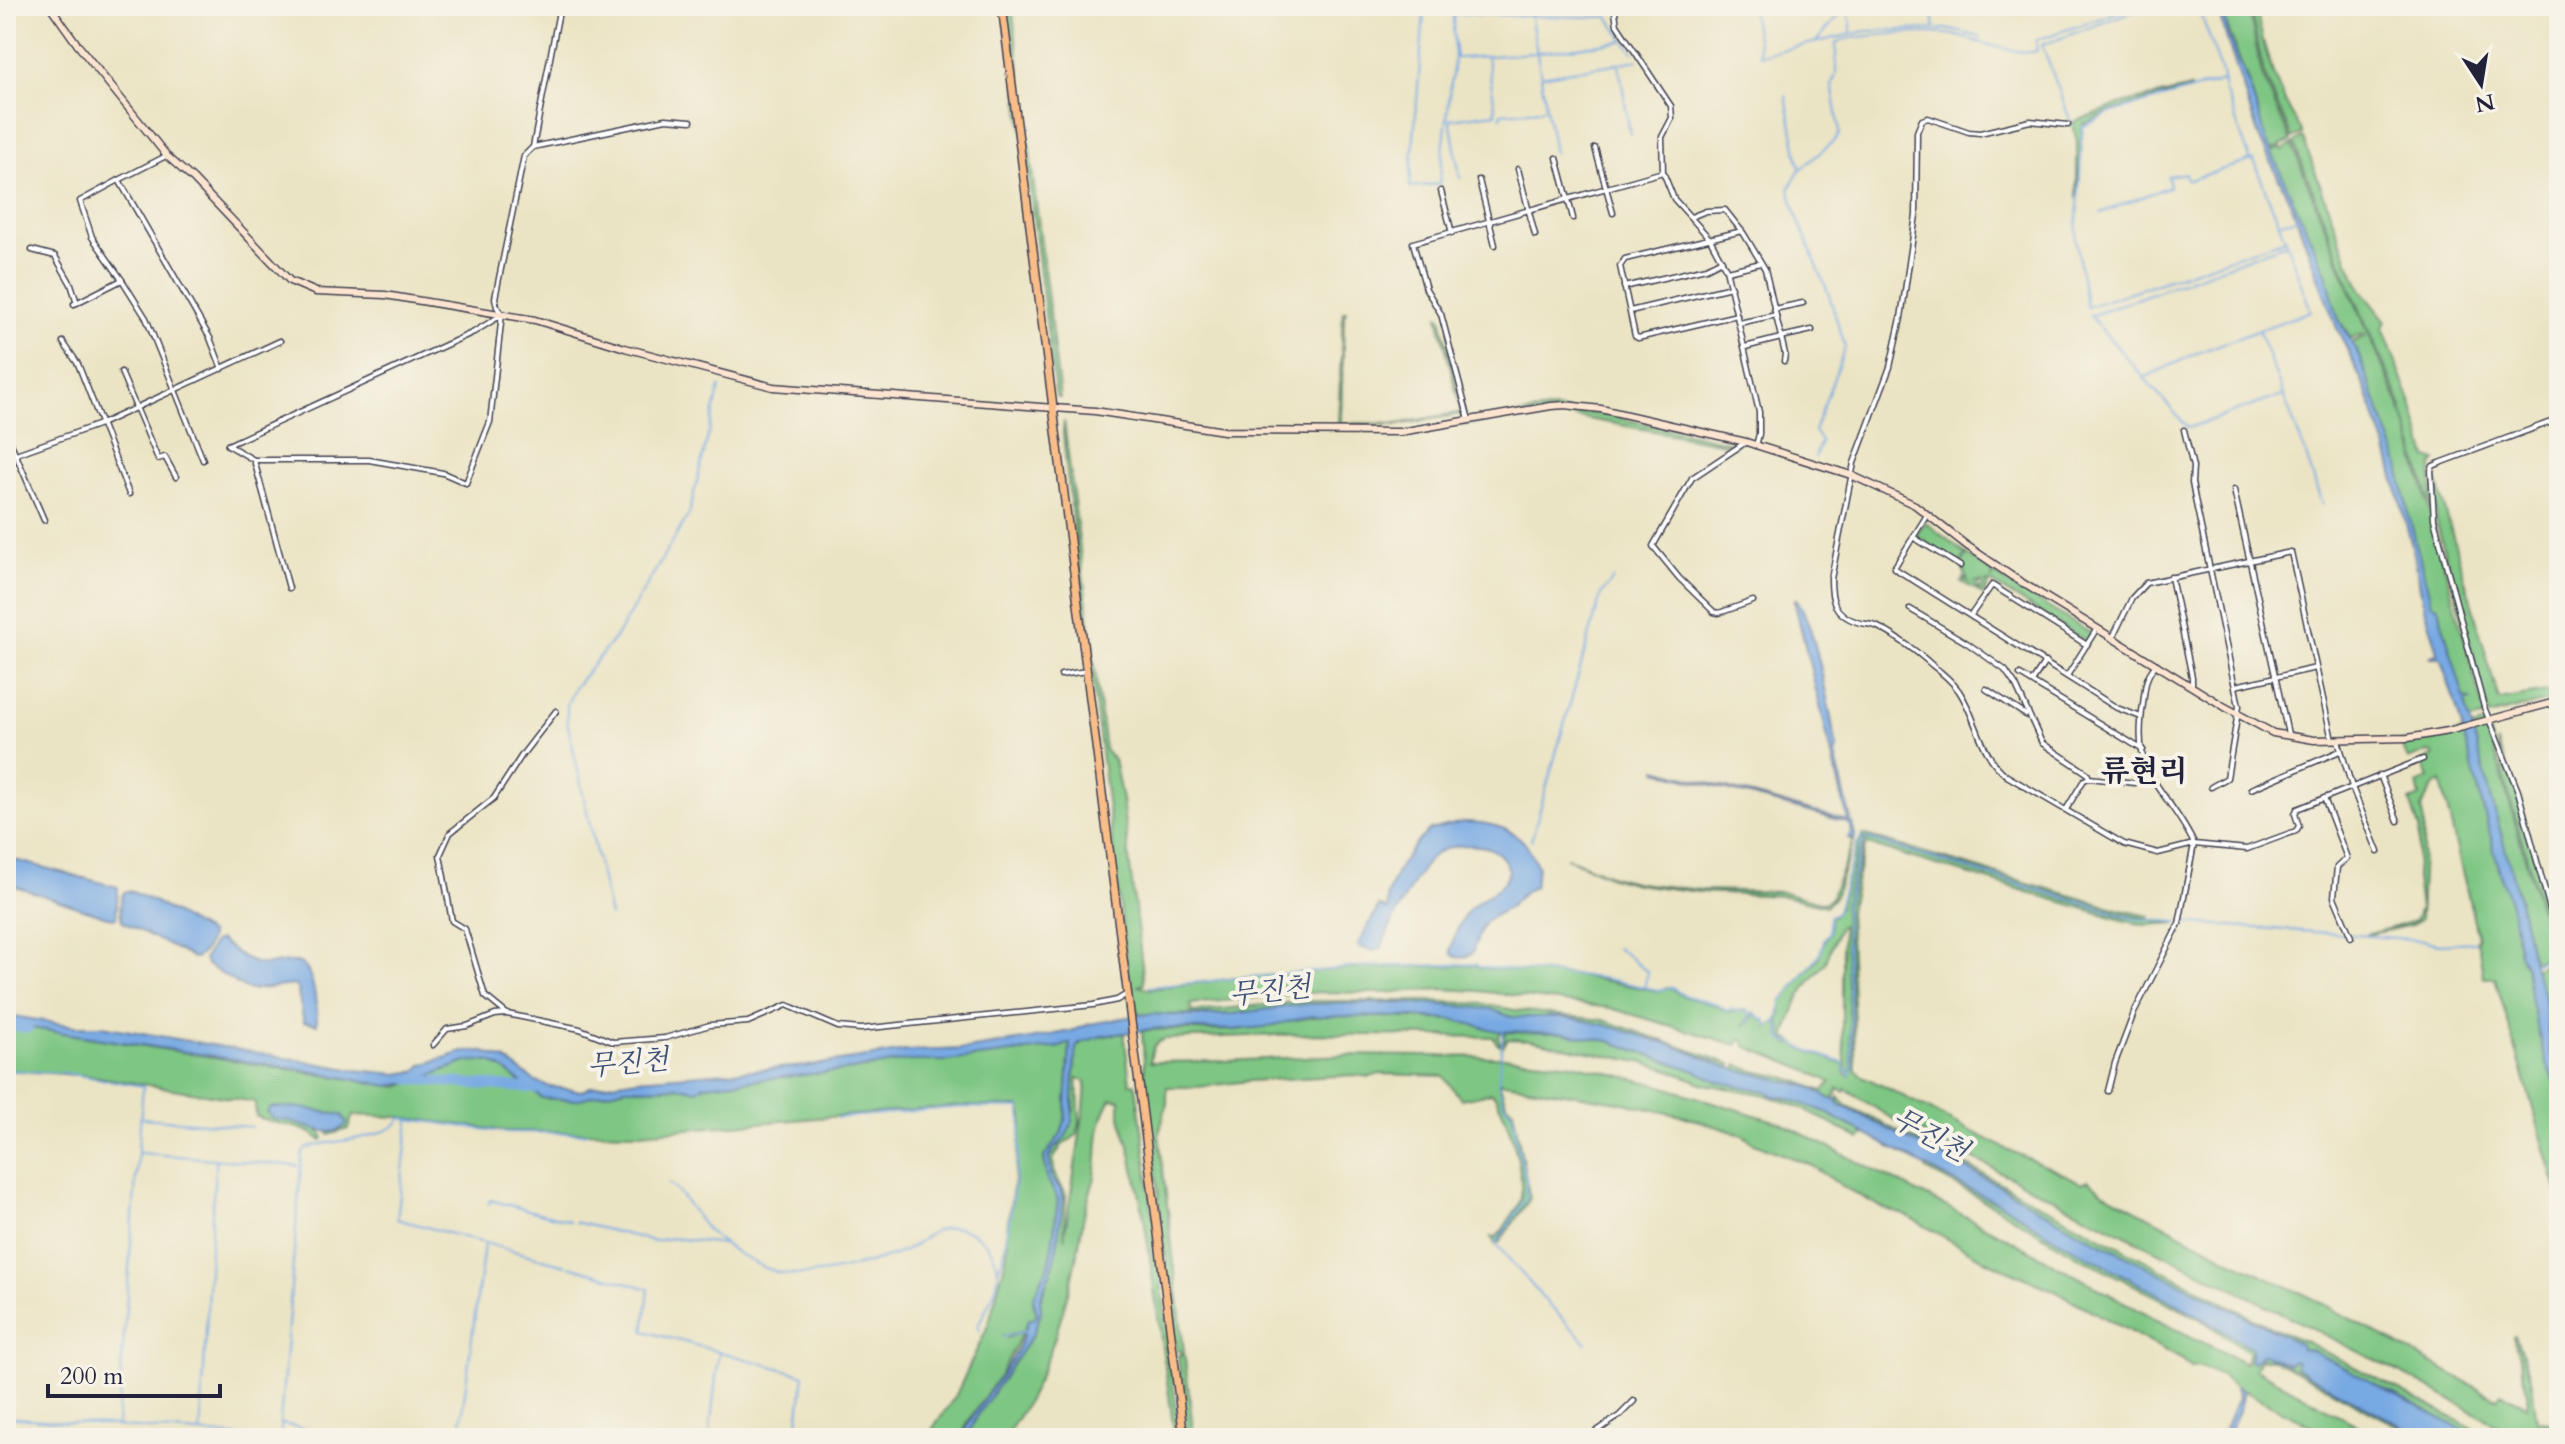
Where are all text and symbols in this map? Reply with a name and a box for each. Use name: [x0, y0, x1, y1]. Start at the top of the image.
north arrow: [2441, 44, 2521, 124]
text: N: [2472, 86, 2497, 119]
district label: 류현리: [2101, 751, 2187, 792]
water label: 무진천: [1228, 968, 1314, 1014]
water label: 무진천: [586, 1040, 672, 1085]
water label: 무진천: [1885, 1099, 1976, 1172]
scale bar: [48, 1348, 220, 1398]
text: 200 m: [60, 1360, 124, 1393]

